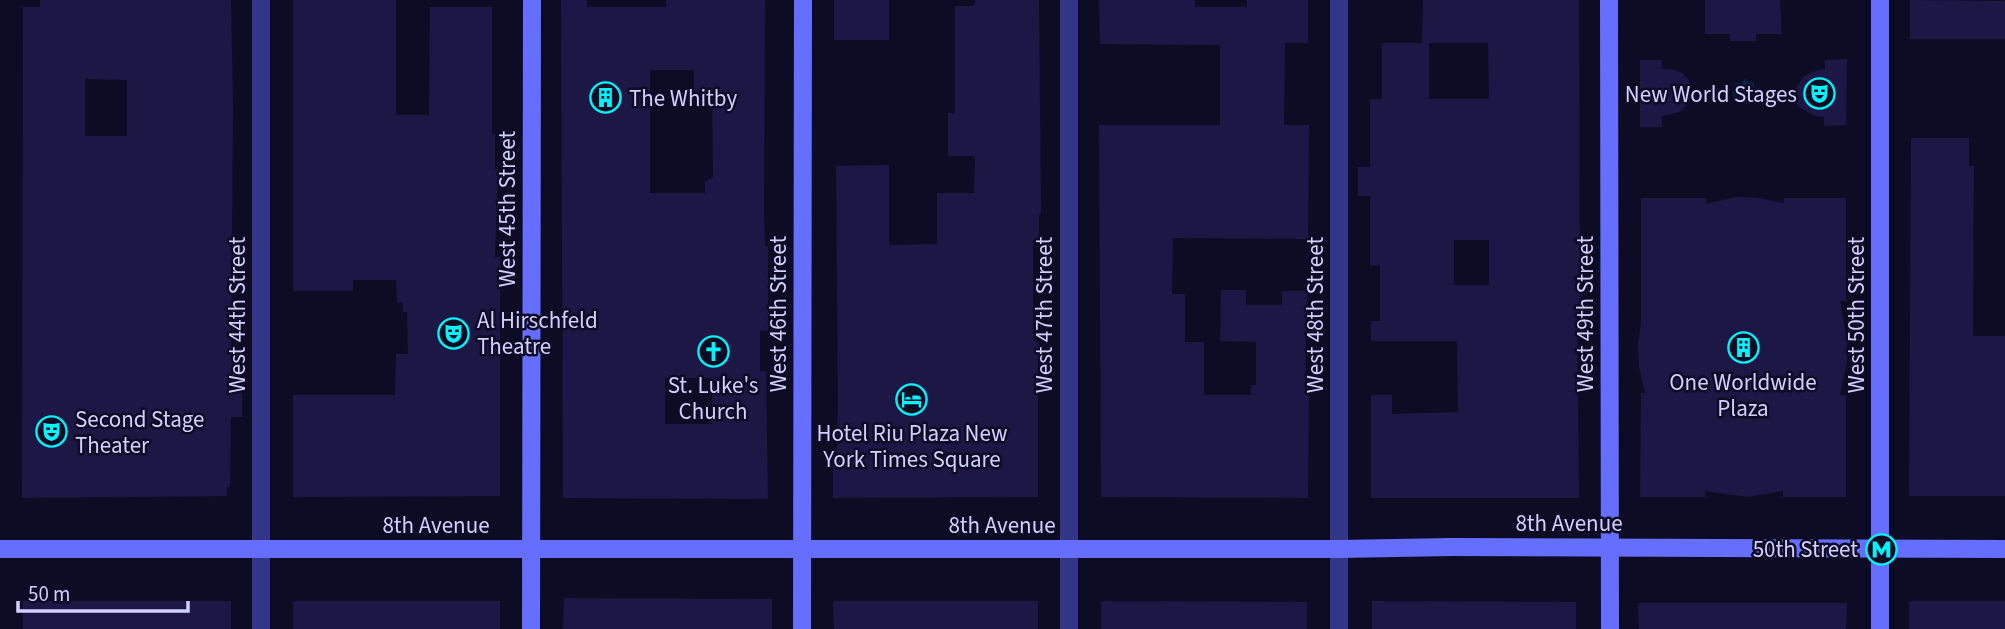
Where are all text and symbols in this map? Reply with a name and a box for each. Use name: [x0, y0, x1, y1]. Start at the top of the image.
theatre icon: New World Stages: [1803, 77, 1837, 111]
place label: New World Stages: [1625, 78, 1797, 111]
building icon: The Whitby: [589, 81, 623, 115]
place label: The Whitby: [629, 82, 738, 115]
street label: West 45th Street: [491, 131, 524, 287]
street label: West 46th Street: [762, 236, 795, 392]
street label: West 49th Street: [1569, 236, 1602, 392]
street label: West 44th Street: [221, 237, 254, 393]
street label: West 47th Street: [1028, 237, 1061, 393]
street label: West 48th Street: [1299, 237, 1332, 393]
street label: West 50th Street: [1840, 237, 1873, 393]
place label: Al Hirschfeld Theatre: [477, 304, 598, 363]
theatre icon: Al Hirschfeld Theatre: [437, 316, 471, 350]
building icon: One Worldwide Plaza: [1726, 331, 1760, 365]
church icon: St. Luke's Church: [696, 334, 730, 368]
place label: One Worldwide Plaza: [1669, 366, 1817, 425]
place label: St. Luke's Church: [668, 369, 758, 428]
hotel icon: Hotel Riu Plaza New York Times Square: [895, 382, 929, 416]
place label: Second Stage Theater: [75, 403, 204, 462]
theatre icon: Second Stage Theater: [35, 415, 69, 449]
place label: Hotel Riu Plaza New York Times Square: [816, 417, 1008, 476]
street label: 8th Avenue: [1515, 507, 1623, 540]
street label: 8th Avenue: [382, 509, 490, 542]
street label: 8th Avenue: [948, 509, 1056, 542]
metro station icon: 50th Street: [1864, 532, 1898, 566]
place label: 50th Street: [1753, 533, 1858, 566]
scale bar: [18, 570, 187, 614]
text: 50 m: [28, 579, 70, 609]

